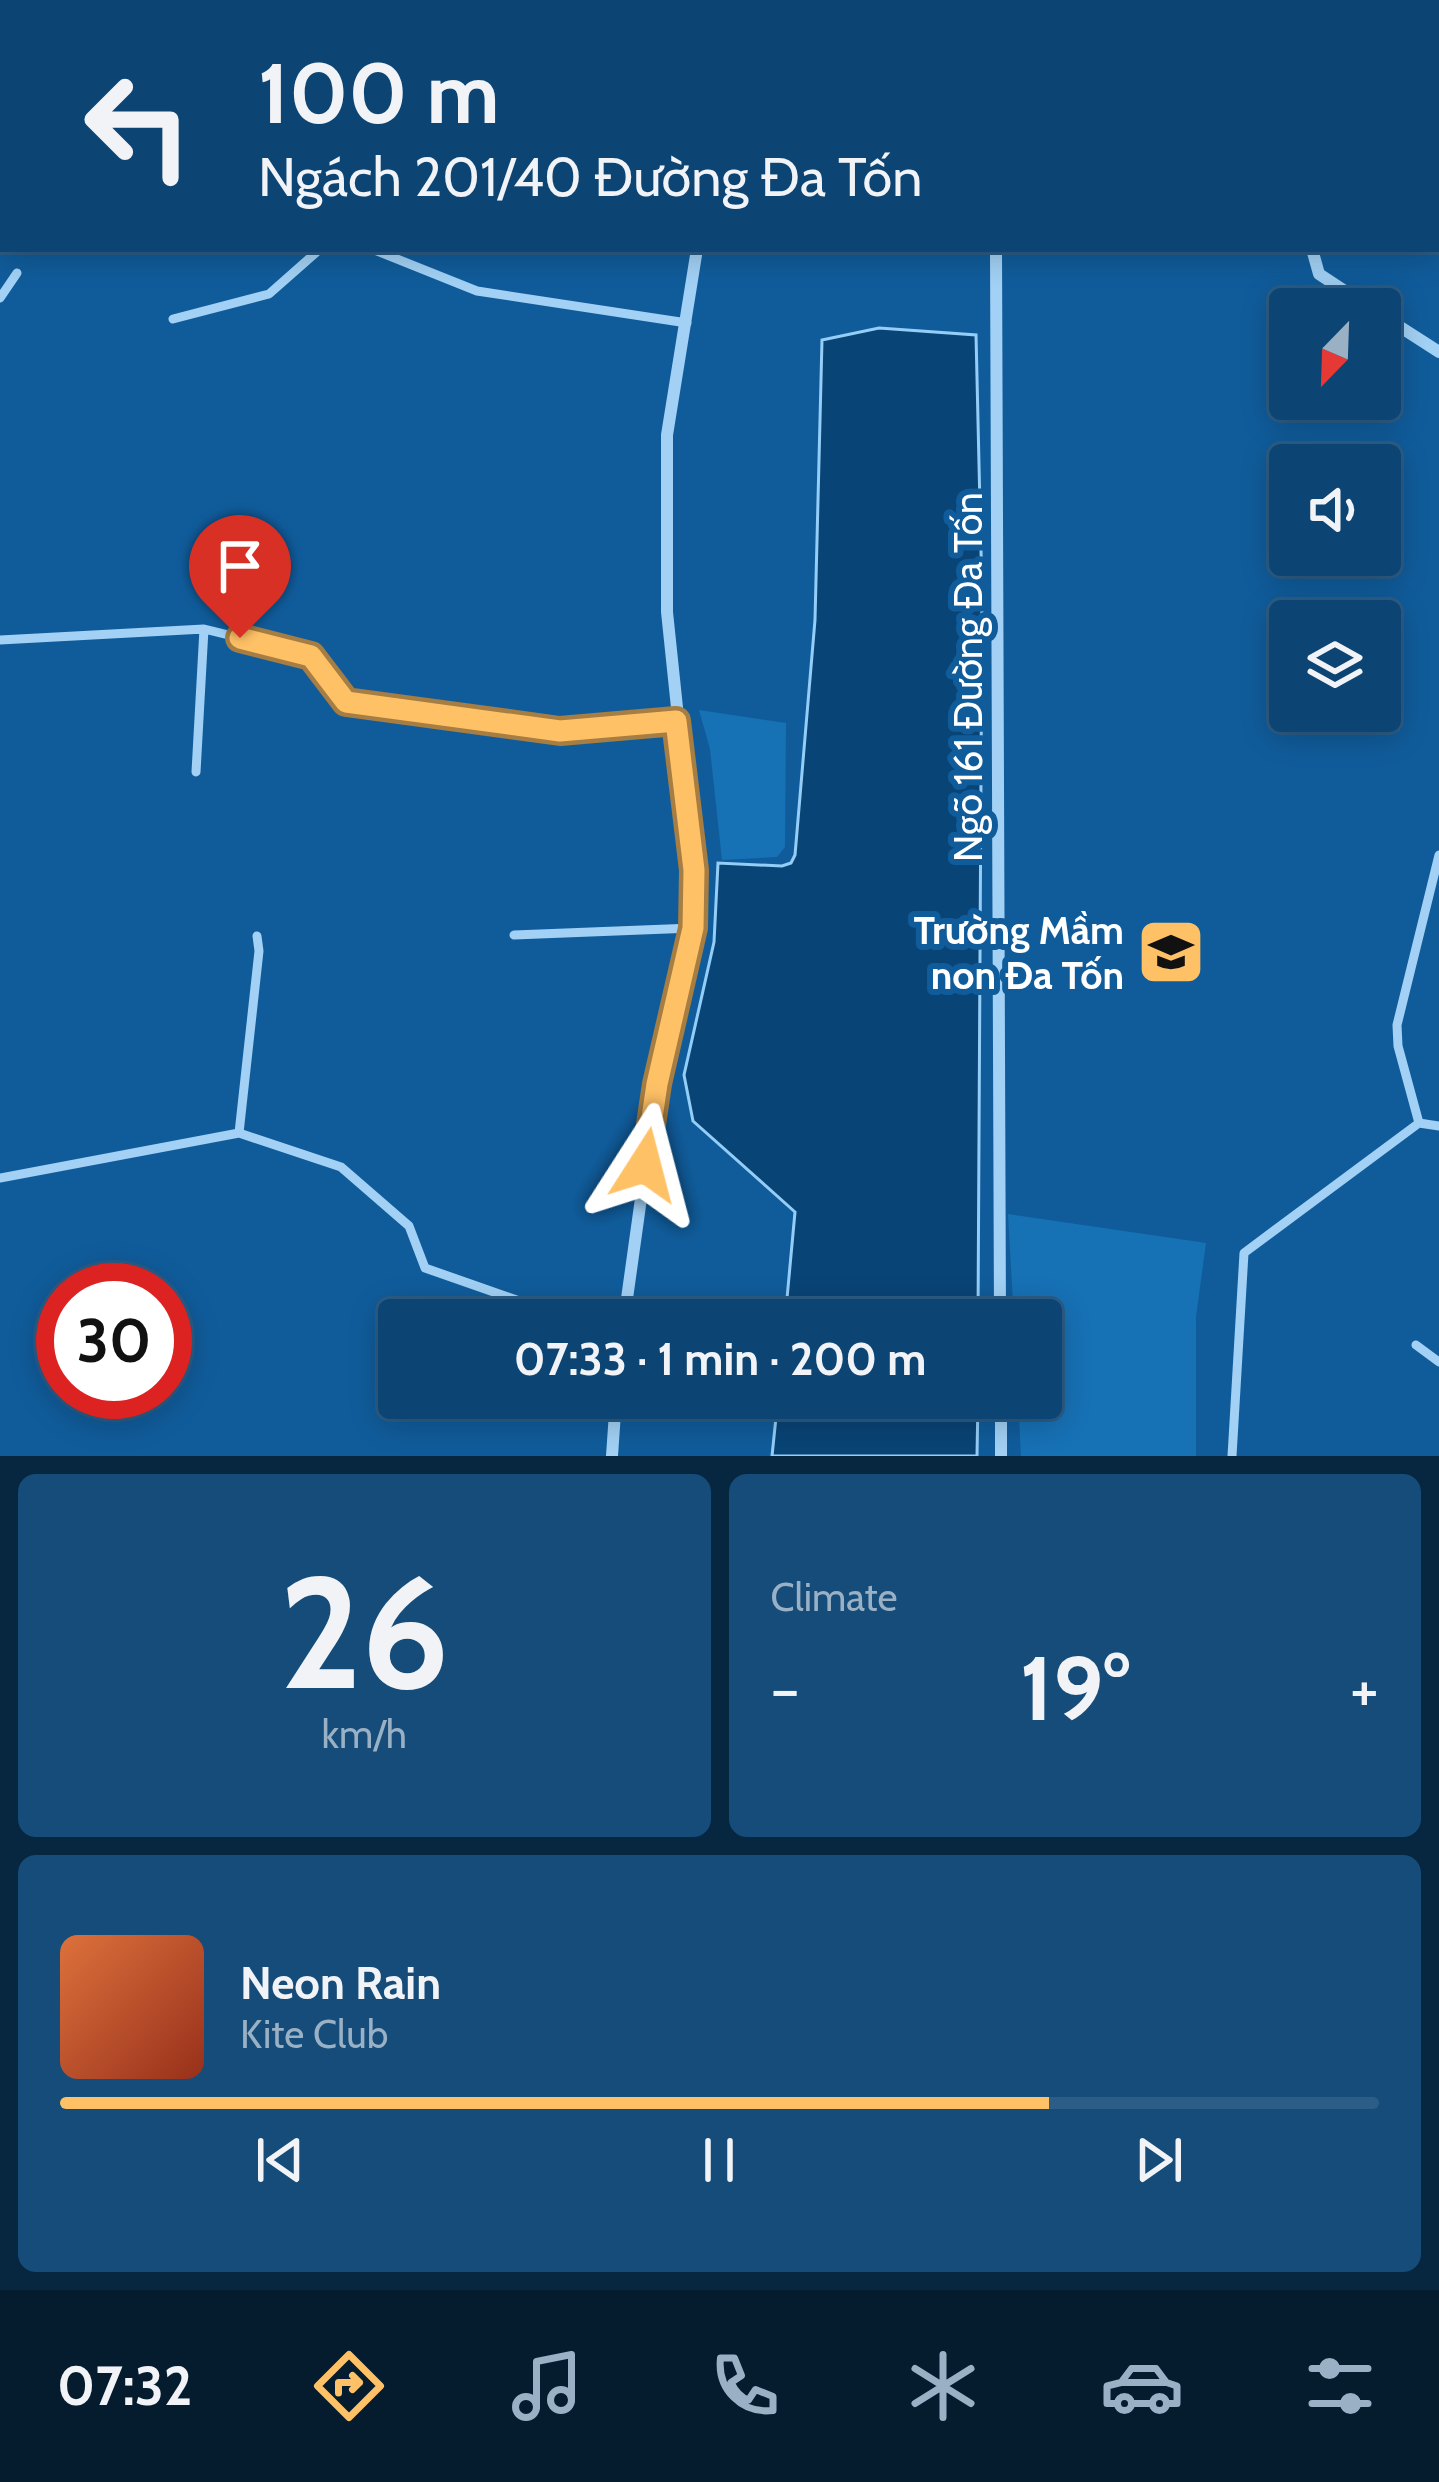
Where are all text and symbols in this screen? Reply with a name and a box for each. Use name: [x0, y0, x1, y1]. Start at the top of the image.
text: 100 m: [258, 42, 500, 144]
icon: left: [60, 48, 216, 204]
text: Ngách 201/40 Đường Đa Tốn: [258, 144, 922, 210]
north arrow: [1269, 288, 1401, 420]
map controls: [1269, 288, 1401, 732]
button: sound: [1269, 444, 1401, 576]
street label: Ngõ 161 Đường Đa Tốn: [944, 492, 992, 862]
pin: [189, 515, 291, 638]
icon: arrive: [207, 533, 273, 599]
button: layers: [1269, 600, 1401, 732]
place label: Trường Mầm non Đa Tốn: [914, 906, 1124, 999]
school or university icon: Trường Mầm non Đa Tốn: [1136, 917, 1206, 987]
position arrow: [582, 1102, 708, 1228]
speed limit sign: 30: [36, 1263, 192, 1419]
text: 07:33 · 1 min · 200 m: [514, 1332, 926, 1386]
text: 26: [279, 1537, 449, 1727]
text: Climate: [771, 1573, 897, 1621]
text: 19°: [1020, 1633, 1130, 1743]
text: −: [771, 1648, 800, 1729]
text: +: [1350, 1648, 1379, 1729]
text: km/h: [322, 1710, 407, 1758]
text: Neon Rain: [240, 1956, 441, 2010]
text: Kite Club: [240, 2010, 388, 2058]
icon: previous: [247, 2127, 313, 2193]
icon: pause: [686, 2127, 752, 2193]
icon: next: [1126, 2127, 1192, 2193]
icon: directions: [307, 2344, 391, 2428]
icon: music: [505, 2344, 589, 2428]
icon: phone: [703, 2344, 787, 2428]
icon: climate: [901, 2344, 985, 2428]
icon: car: [1100, 2344, 1184, 2428]
icon: filters: [1298, 2344, 1382, 2428]
text: 07:32: [57, 2353, 192, 2419]

